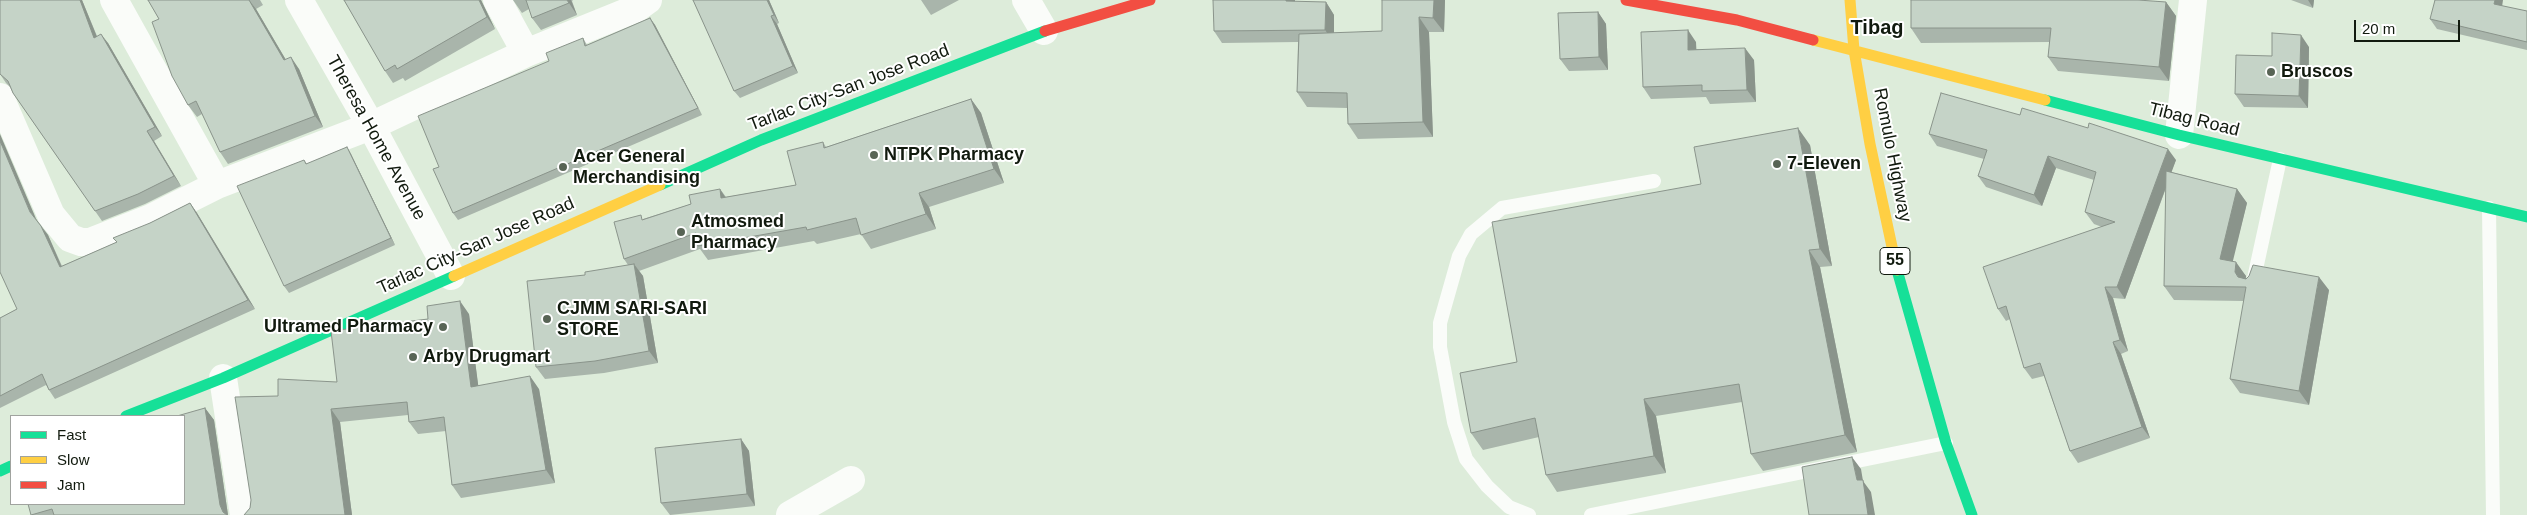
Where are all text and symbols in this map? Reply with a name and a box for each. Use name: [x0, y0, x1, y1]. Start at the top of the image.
scale bar: [2357, 10, 2463, 42]
district label: Tibag: [1851, 16, 1903, 40]
text: 20 m: [2362, 20, 2395, 37]
street label: Tarlac City-San Jose Road: [746, 40, 952, 136]
street label: Theresa Home Avenue: [322, 52, 430, 224]
place label: Bruscos: [2281, 61, 2353, 83]
marker: Bruscos: [2265, 66, 2277, 78]
street label: Romulo Highway: [1868, 86, 1916, 224]
street label: Tibag Road: [2147, 98, 2241, 142]
place label: NTPK Pharmacy: [884, 144, 1024, 166]
place label: Acer General Merchandising: [573, 146, 700, 188]
marker: NTPK Pharmacy: [868, 149, 880, 161]
place label: 7-Eleven: [1787, 153, 1861, 175]
marker: 7-Eleven: [1771, 158, 1783, 170]
marker: Acer General Merchandising: [557, 161, 569, 173]
street label: Tarlac City-San Jose Road: [374, 193, 578, 299]
place label: Atmosmed Pharmacy: [691, 211, 784, 253]
marker: Atmosmed Pharmacy: [675, 226, 687, 238]
road number: 55: [1880, 248, 1910, 274]
place label: CJMM SARI-SARI STORE: [557, 298, 707, 340]
marker: CJMM SARI-SARI STORE: [541, 313, 553, 325]
place label: Ultramed Pharmacy: [264, 316, 433, 338]
marker: Ultramed Pharmacy: [437, 321, 449, 333]
place label: Arby Drugmart: [423, 346, 550, 368]
marker: Arby Drugmart: [407, 351, 419, 363]
legend: [10, 415, 185, 505]
text: Fast: [57, 426, 86, 443]
text: Slow: [57, 451, 90, 468]
text: Jam: [57, 476, 85, 493]

